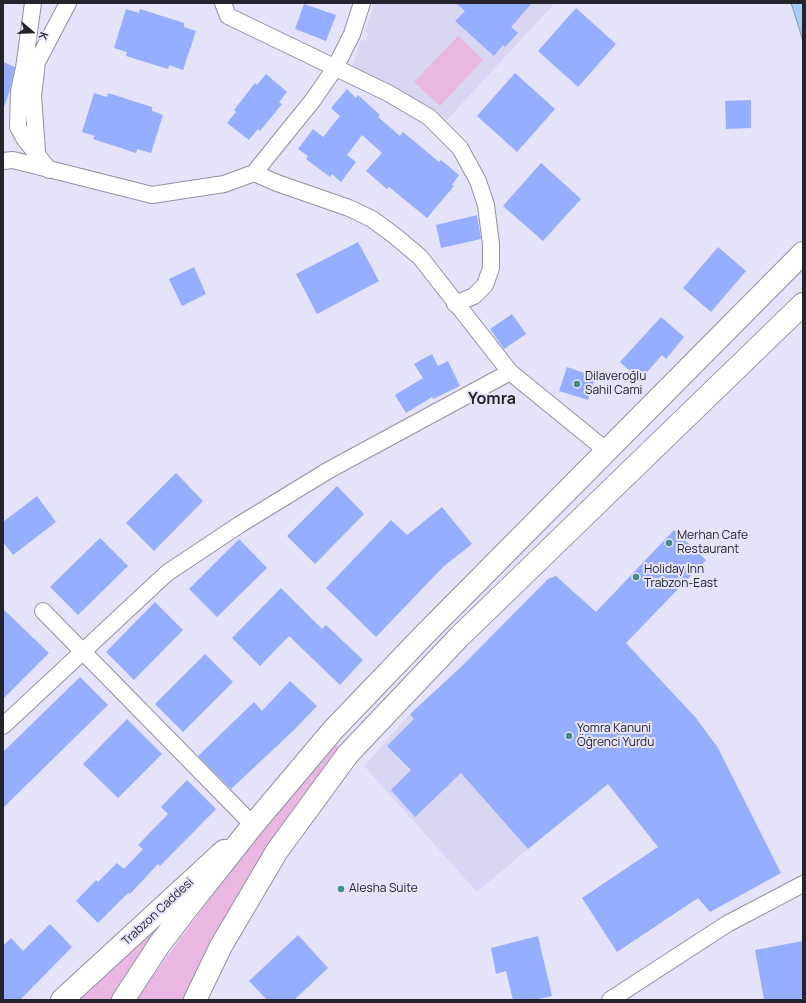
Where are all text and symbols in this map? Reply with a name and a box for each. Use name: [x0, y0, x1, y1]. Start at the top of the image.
north arrow: [12, 12, 52, 52]
text: K: [36, 30, 52, 42]
place label: Dilaveroğlu Sahil Cami: [585, 370, 646, 398]
marker: Dilaveroğlu Sahil Cami: [572, 379, 582, 389]
district label: Yomra: [468, 390, 516, 410]
place label: Merhan Cafe Restaurant: [677, 529, 748, 557]
marker: Merhan Cafe Restaurant: [664, 538, 674, 548]
place label: Holiday Inn Trabzon-East: [644, 563, 718, 591]
marker: Holiday Inn Trabzon-East: [631, 572, 641, 582]
place label: Yomra Kanuni Öğrenci Yurdu: [577, 722, 654, 750]
marker: Yomra Kanuni Öğrenci Yurdu: [564, 731, 574, 741]
street label: Trabzon Caddesi: [119, 875, 197, 949]
place label: Alesha Suite: [349, 882, 418, 896]
marker: Alesha Suite: [336, 884, 346, 894]

